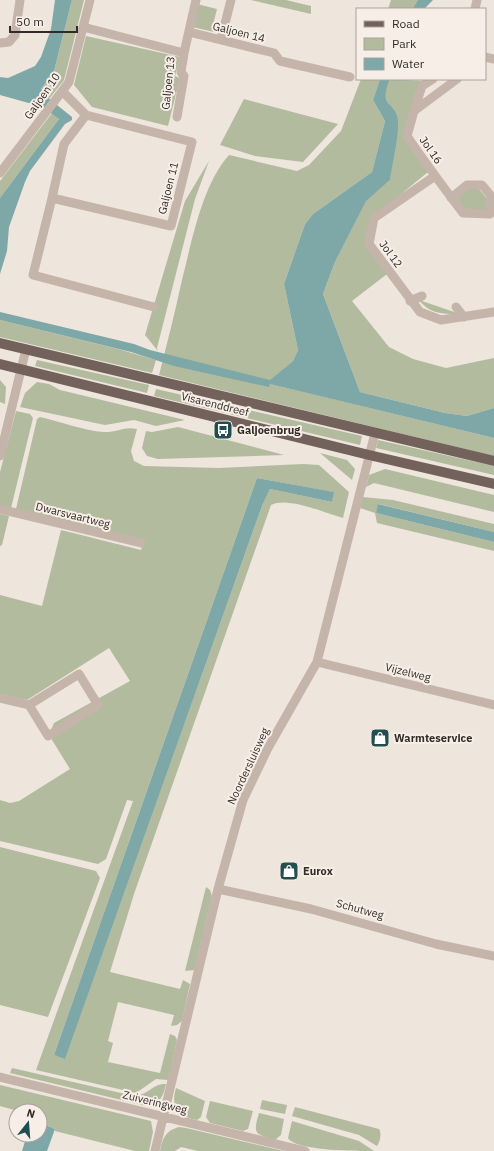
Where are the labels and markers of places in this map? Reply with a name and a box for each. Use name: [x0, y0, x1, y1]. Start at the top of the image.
bus stop icon: Galjoenbrug: [212, 419, 234, 441]
place label: Galjoenbrug: [237, 423, 301, 437]
shop icon: Warmteservice: [369, 727, 391, 749]
place label: Warmteservice: [394, 731, 472, 745]
shop icon: Eurox: [278, 860, 300, 882]
place label: Eurox: [303, 864, 333, 878]

